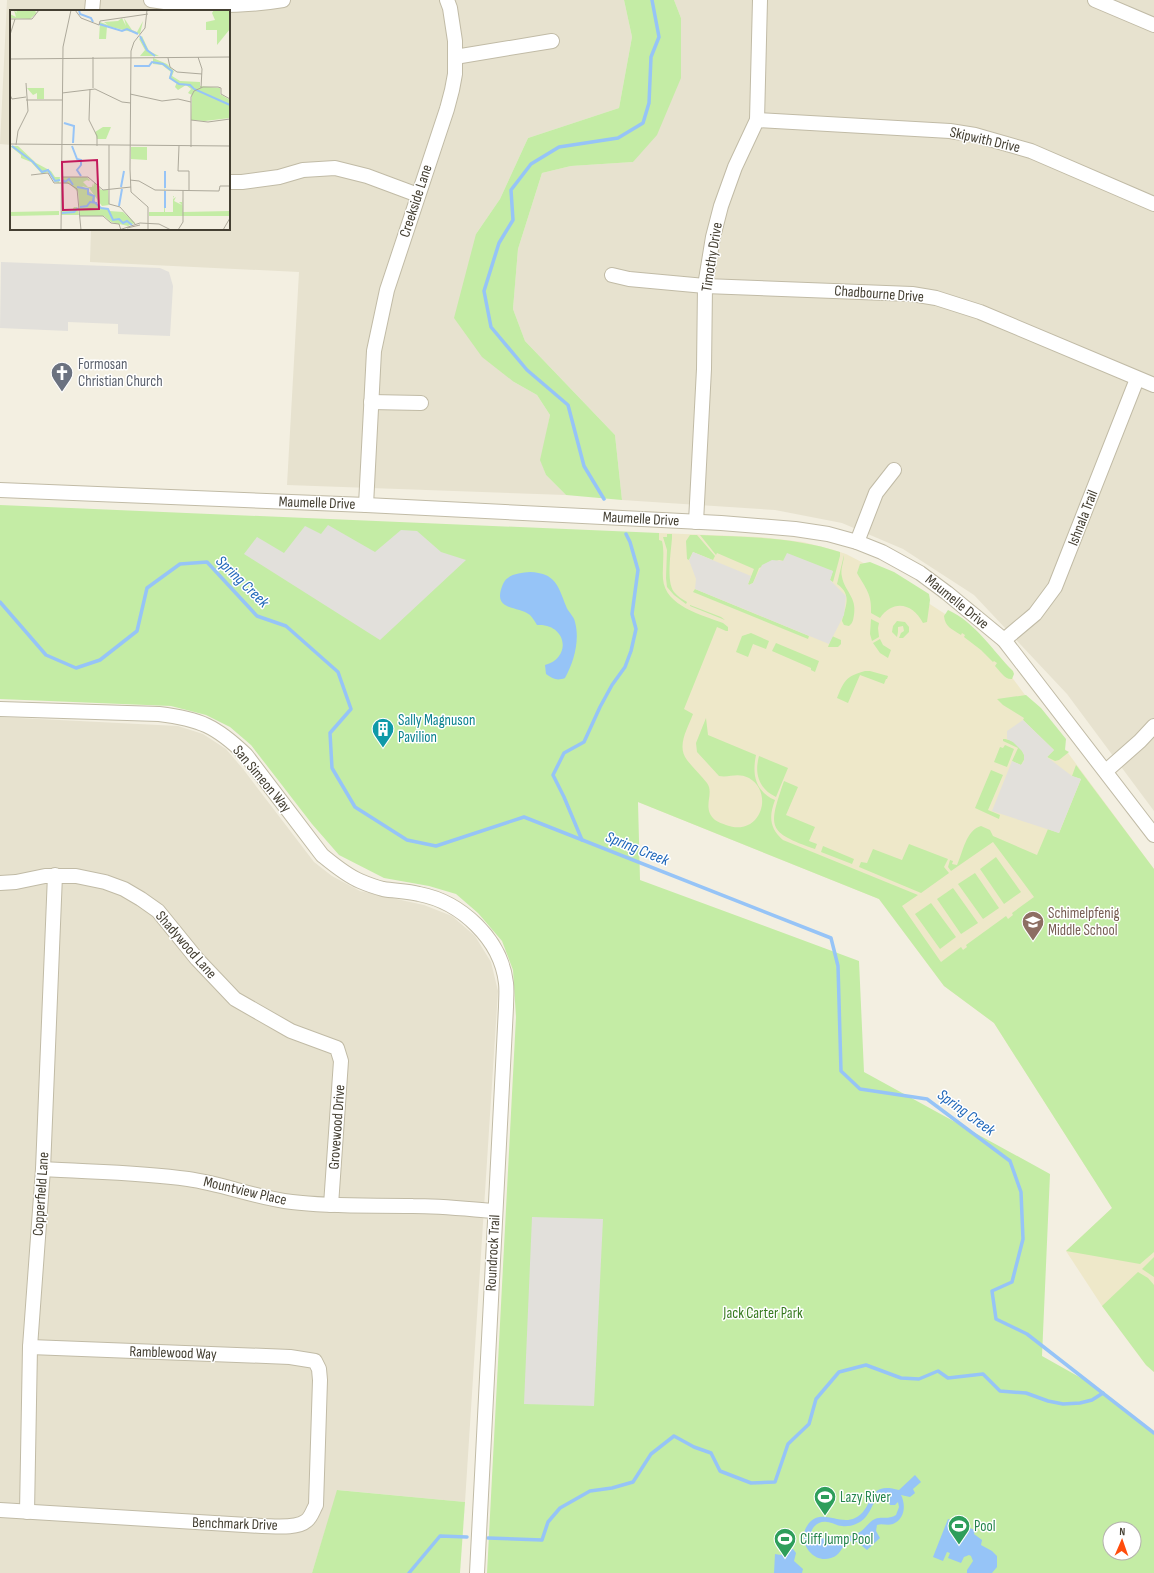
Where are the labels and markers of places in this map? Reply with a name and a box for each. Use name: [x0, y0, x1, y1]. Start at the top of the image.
place label: Formosan Christian Church: [78, 355, 163, 391]
church icon: Formosan Christian Church: [49, 360, 75, 393]
place label: Sally Magnuson Pavilion: [398, 711, 475, 747]
building icon: Sally Magnuson Pavilion: [370, 716, 396, 749]
place label: Schimelpfenig Middle School: [1048, 904, 1119, 940]
school or university icon: Schimelpfenig Middle School: [1020, 909, 1046, 942]
sports icon: Lazy River: [812, 1484, 838, 1517]
place label: Lazy River: [840, 1488, 891, 1507]
sports icon: Pool: [946, 1513, 972, 1546]
place label: Pool: [974, 1517, 996, 1536]
sports icon: Cliff Jump Pool: [772, 1526, 798, 1559]
place label: Cliff Jump Pool: [800, 1530, 873, 1549]

